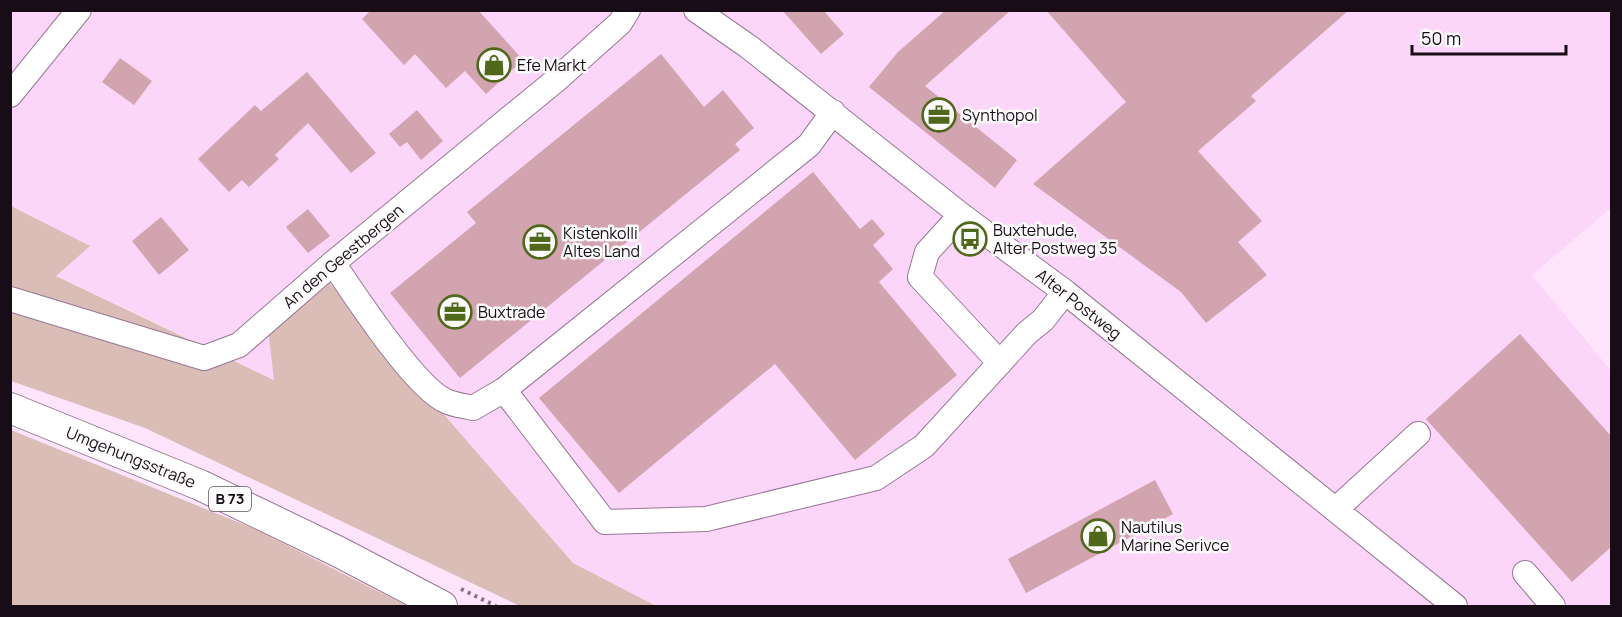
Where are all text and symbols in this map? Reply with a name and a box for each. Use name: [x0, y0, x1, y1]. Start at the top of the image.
scale bar: [1412, 18, 1566, 56]
text: 50 m: [1421, 26, 1461, 50]
shop icon: Efe Markt: [476, 47, 512, 83]
place label: Efe Markt: [517, 54, 586, 76]
office icon: Synthopol: [921, 97, 957, 133]
place label: Synthopol: [962, 104, 1038, 126]
street label: An den Geestbergen: [278, 199, 408, 313]
place label: Buxtehude, Alter Postweg 35: [993, 219, 1117, 259]
bus stop icon: Buxtehude, Alter Postweg 35: [952, 221, 988, 257]
place label: Kistenkolli Altes Land: [563, 222, 640, 262]
office icon: Kistenkolli Altes Land: [522, 224, 558, 260]
street label: Alter Postweg: [1032, 264, 1126, 344]
office icon: Buxtrade: [437, 294, 473, 330]
place label: Buxtrade: [478, 301, 545, 323]
street label: Umgehungsstraße: [63, 421, 199, 493]
road number: B 73: [209, 487, 251, 511]
place label: Nautilus Marine Serivce: [1121, 516, 1229, 556]
shop icon: Nautilus Marine Serivce: [1080, 518, 1116, 554]

